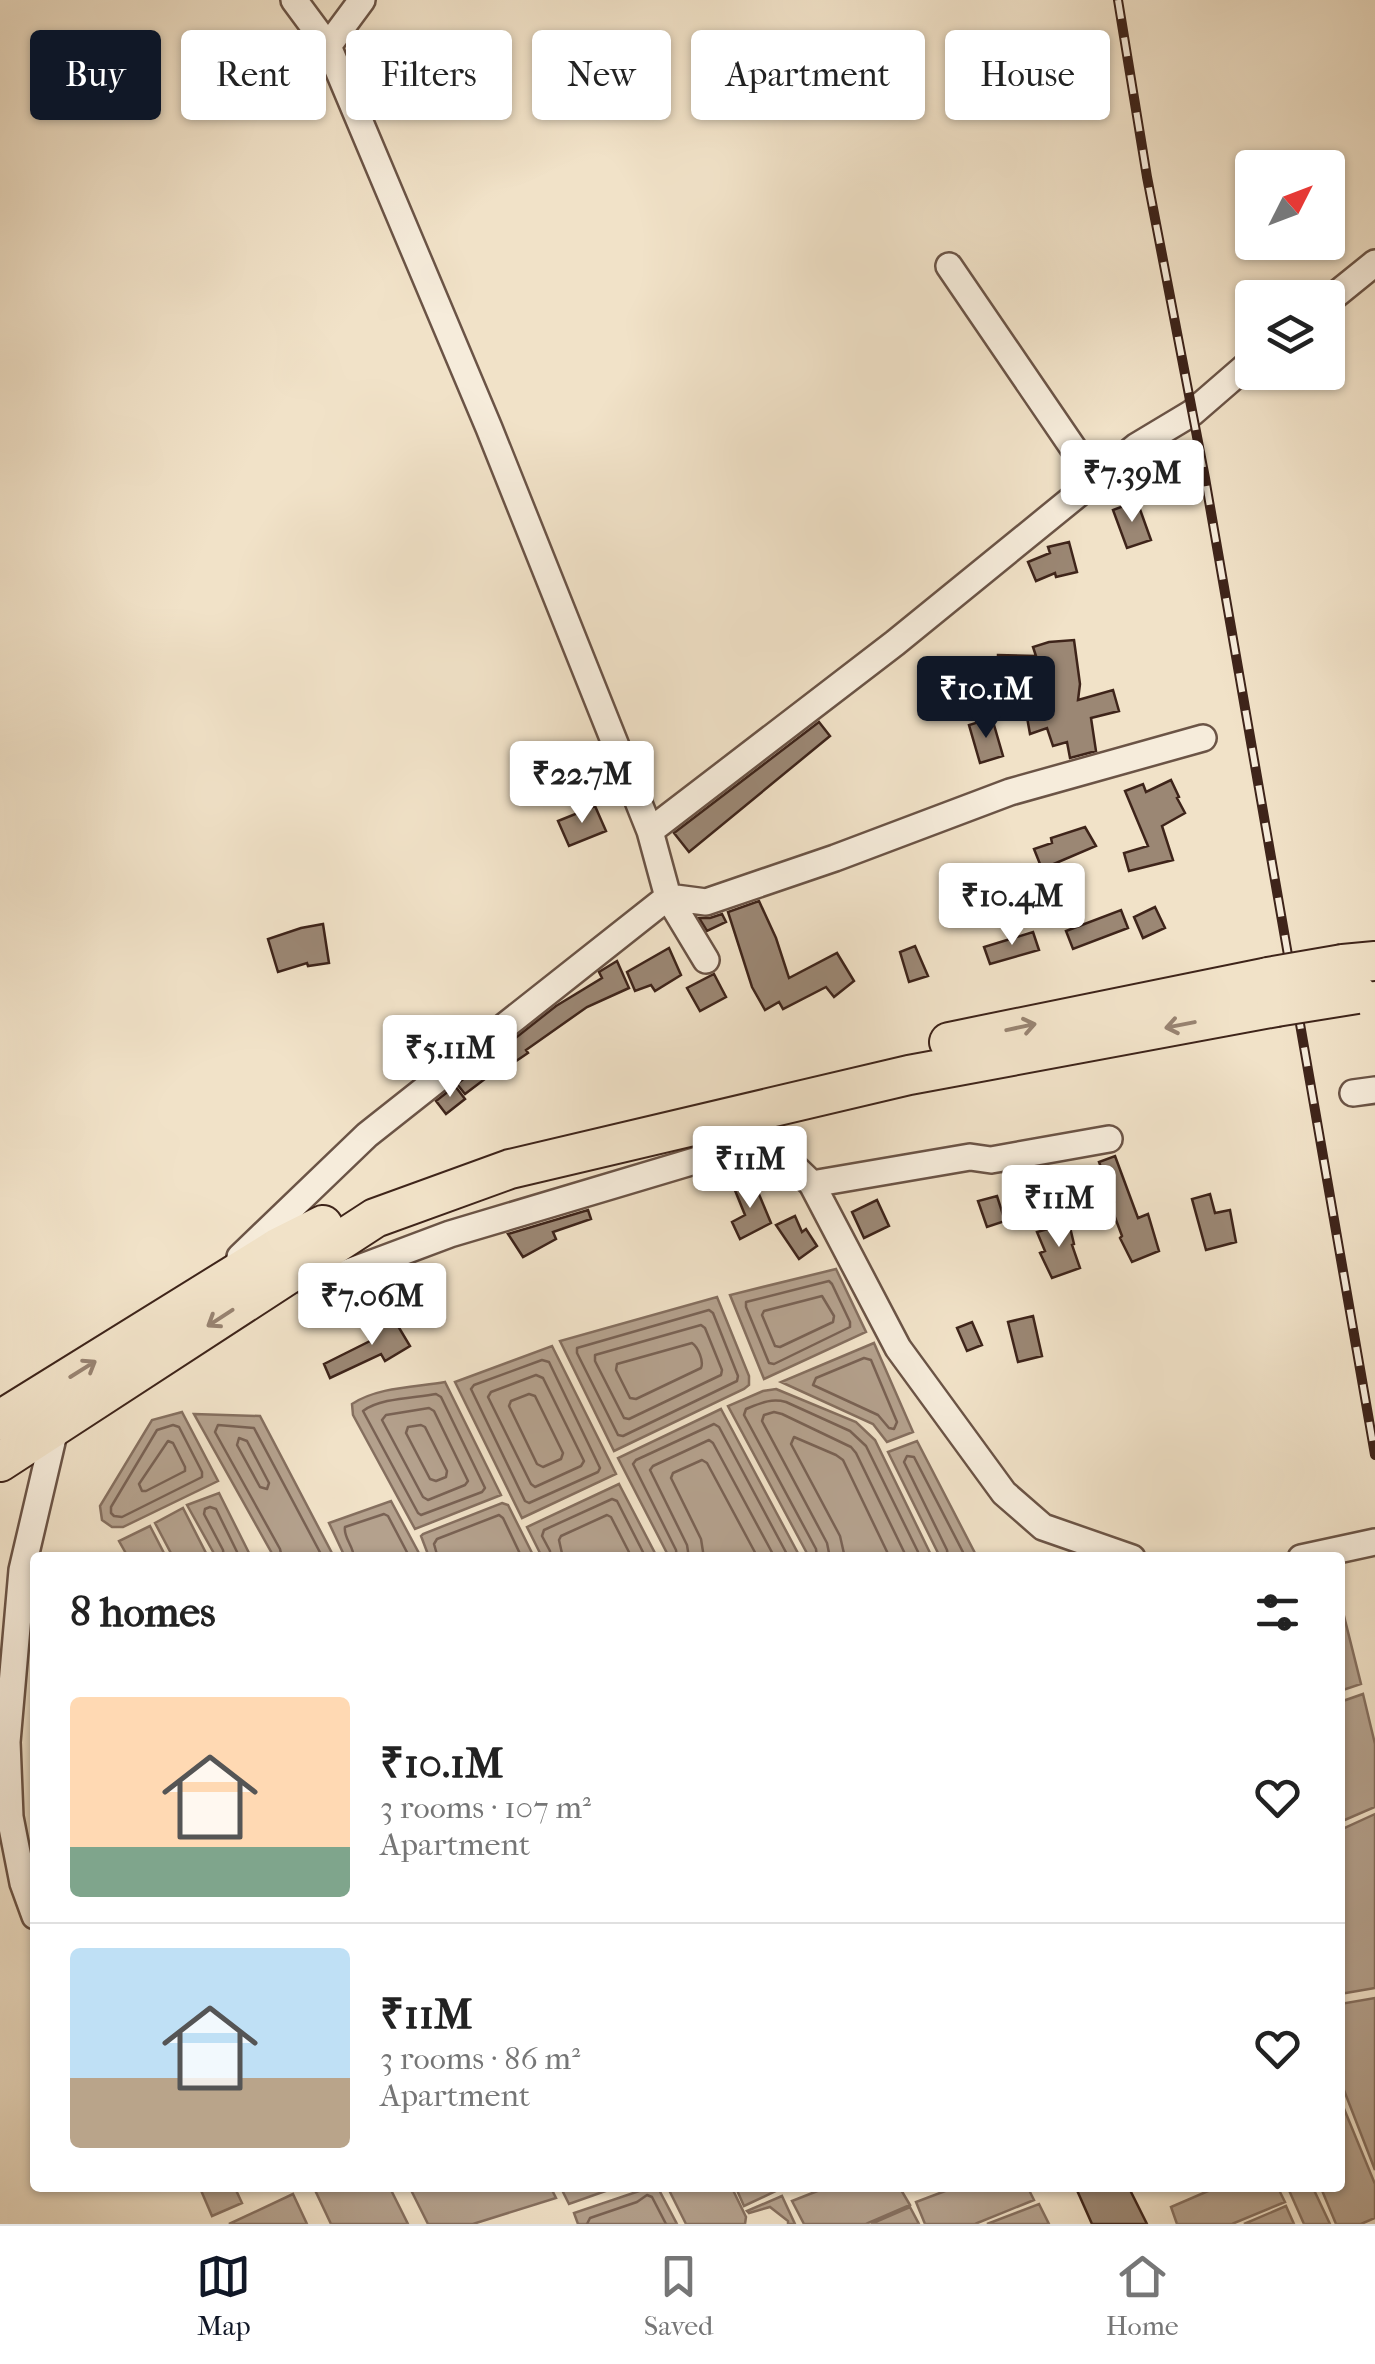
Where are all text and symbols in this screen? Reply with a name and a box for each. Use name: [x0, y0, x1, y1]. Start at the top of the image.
chip: Buy: [30, 30, 161, 120]
chip: Rent: [181, 30, 326, 120]
chip: Filters: [346, 30, 512, 120]
chip: New: [532, 30, 671, 120]
chip: Apartment: [691, 30, 925, 120]
chip: House: [945, 30, 1110, 120]
north arrow: [1235, 150, 1345, 260]
map controls: [1235, 150, 1345, 390]
button: layers: [1235, 280, 1345, 390]
pin: ₹7.39M: [1051, 440, 1213, 525]
text: ₹7.39M: [1083, 454, 1181, 491]
pin: ₹10.1M: [905, 656, 1067, 741]
text: ₹10.1M: [939, 670, 1033, 707]
pin: ₹22.7M: [501, 741, 663, 826]
text: ₹22.7M: [532, 755, 632, 792]
pin: ₹10.4M: [931, 863, 1093, 948]
text: ₹10.4M: [961, 877, 1063, 914]
pin: ₹5.11M: [369, 1015, 531, 1100]
one-way arrow: [1165, 1016, 1197, 1035]
one-way arrow: [1004, 1017, 1036, 1036]
text: ₹5.11M: [405, 1029, 495, 1066]
pin: ₹11M: [691, 1126, 809, 1211]
text: ₹11M: [715, 1140, 785, 1177]
pin: ₹11M: [1000, 1165, 1118, 1250]
text: ₹11M: [1024, 1179, 1094, 1216]
pin: ₹7.06M: [291, 1263, 453, 1348]
text: ₹7.06M: [320, 1277, 424, 1314]
one-way arrow: [206, 1307, 235, 1328]
one-way arrow: [68, 1359, 97, 1379]
icon: filters: [1250, 1585, 1305, 1640]
text: 8 homes: [70, 1588, 216, 1637]
icon: home: [150, 1737, 270, 1857]
text: ₹10.1M: [380, 1739, 503, 1788]
icon: heart: [1250, 1770, 1305, 1825]
text: 3 rooms · 107 m²: [380, 1789, 591, 1826]
text: Apartment: [380, 1826, 530, 1863]
icon: home: [150, 1988, 270, 2108]
text: ₹11M: [380, 1990, 472, 2039]
icon: heart: [1250, 2021, 1305, 2076]
text: 3 rooms · 86 m²: [380, 2040, 580, 2077]
text: Apartment: [380, 2077, 530, 2114]
tab: Map: [196, 2249, 251, 2342]
tab: Saved: [644, 2249, 713, 2342]
tab: Home: [1106, 2249, 1179, 2342]

